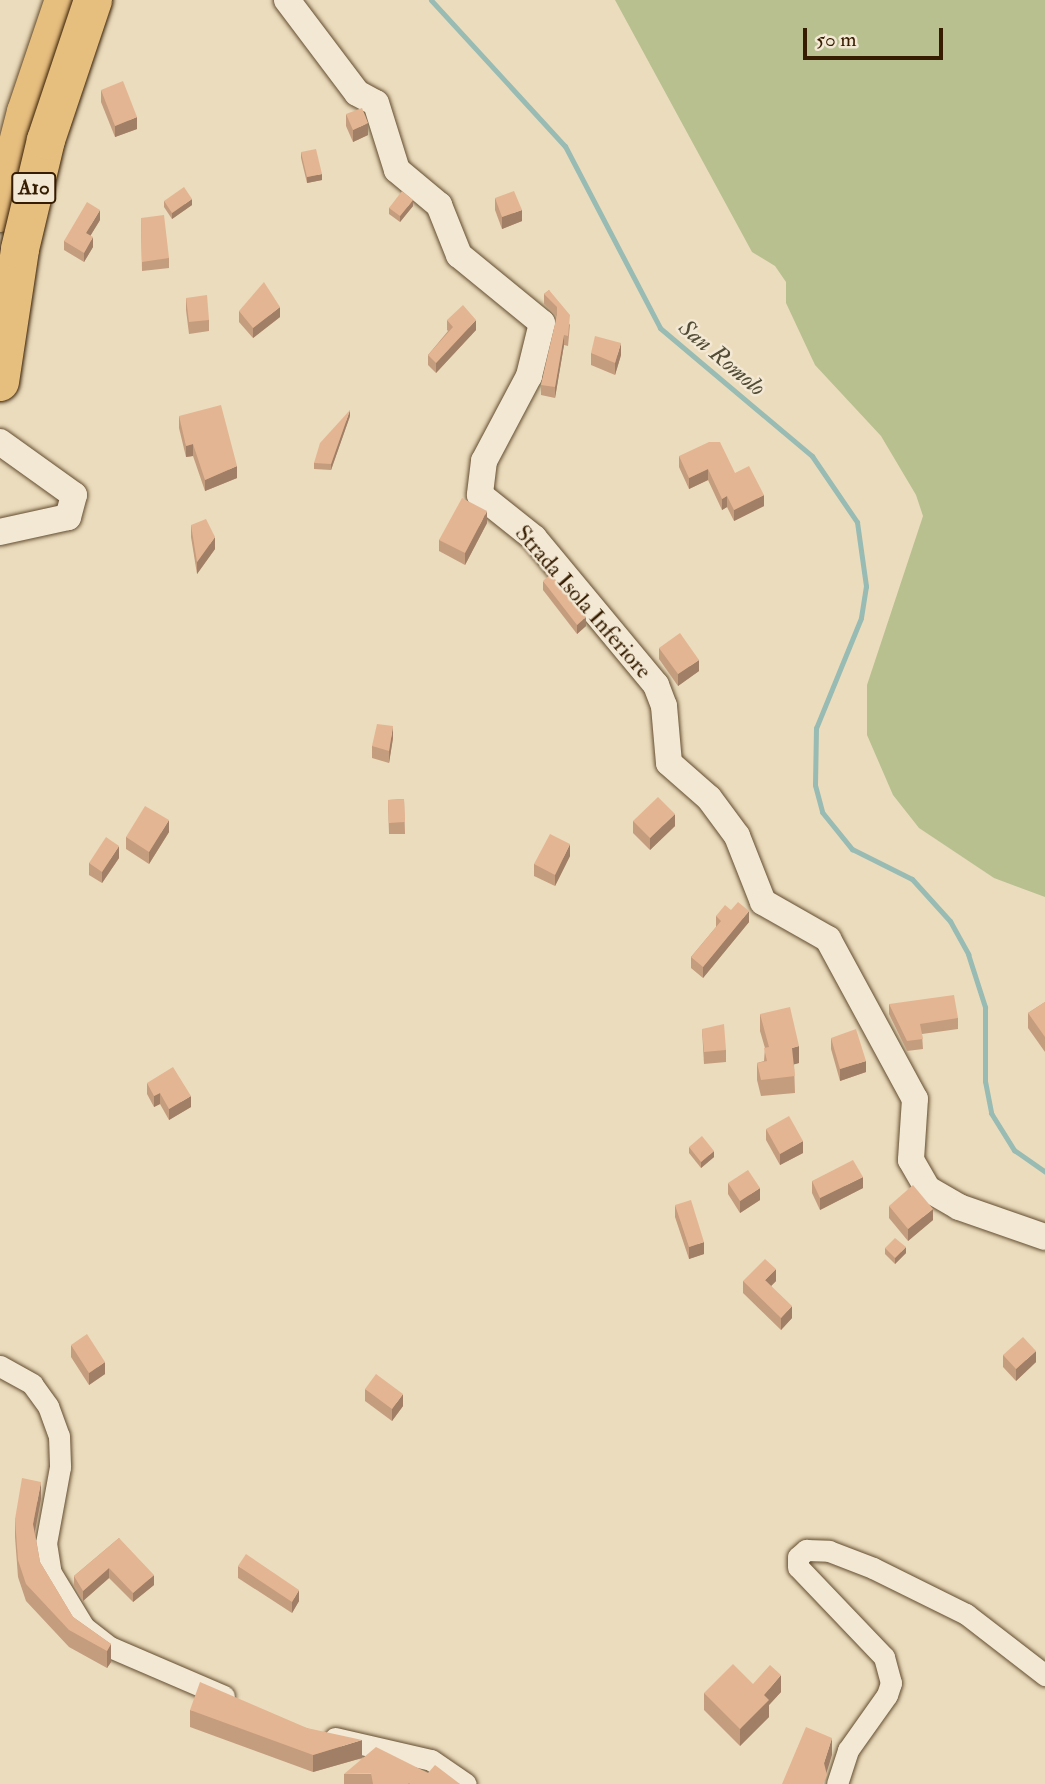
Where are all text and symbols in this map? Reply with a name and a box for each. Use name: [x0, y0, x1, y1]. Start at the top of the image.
scale bar: [807, 14, 947, 58]
text: 50 m: [816, 26, 857, 53]
road number: A10: [11, 170, 57, 206]
water label: San Romolo: [673, 313, 771, 403]
street label: Strada Isola Inferiore: [509, 520, 657, 684]

